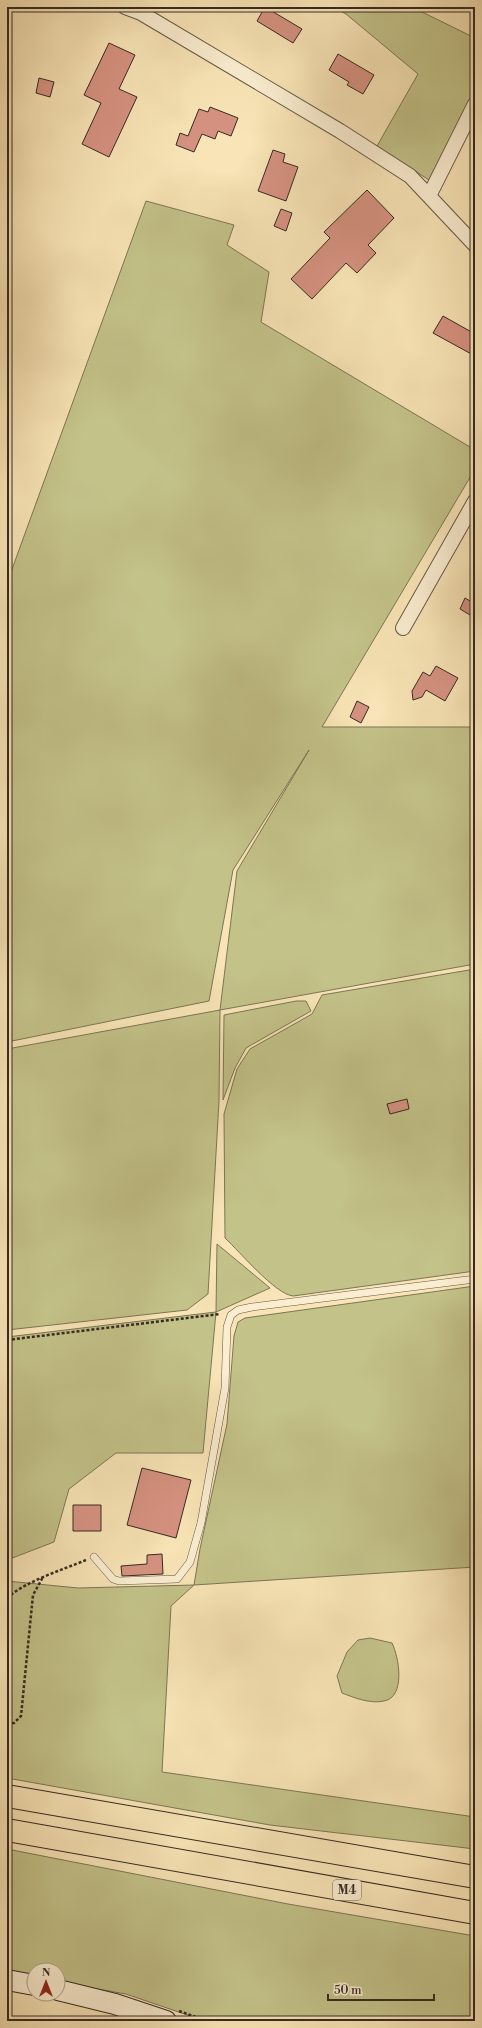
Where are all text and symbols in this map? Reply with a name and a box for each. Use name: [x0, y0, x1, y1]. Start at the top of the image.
road number: M4: [333, 1880, 361, 1900]
north arrow: [26, 1962, 66, 2002]
text: N: [42, 1966, 51, 1980]
scale bar: [328, 1976, 434, 2002]
text: 50 m: [334, 1983, 362, 1998]

